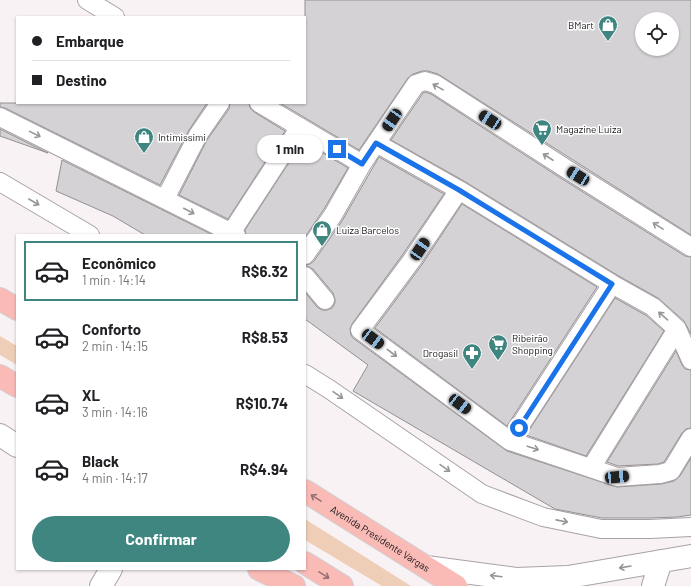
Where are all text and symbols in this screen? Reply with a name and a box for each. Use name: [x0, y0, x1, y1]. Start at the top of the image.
map controls: [635, 12, 679, 56]
button: locate: [635, 12, 679, 56]
shop icon: BMart: [597, 14, 619, 42]
place label: BMart: [568, 19, 594, 31]
text: Embarque: [56, 32, 124, 50]
text: Destino: [56, 71, 107, 89]
one-way arrow: [432, 82, 444, 90]
car: [380, 107, 404, 133]
car: [477, 108, 503, 132]
supermarket icon: Magazine Luiza: [531, 118, 553, 146]
place label: Magazine Luiza: [556, 123, 622, 135]
shop icon: Intimissimi: [133, 126, 155, 154]
one-way arrow: [29, 131, 41, 138]
place label: Intimissimi: [158, 131, 206, 143]
callout: 1 min: [257, 135, 323, 163]
route end: [328, 140, 346, 158]
text: 1 min: [276, 141, 304, 157]
one-way arrow: [543, 153, 554, 161]
car: [565, 165, 591, 187]
one-way arrow: [28, 198, 40, 206]
one-way arrow: [182, 208, 194, 215]
shop icon: Luiza Barcelos: [311, 219, 333, 247]
one-way arrow: [653, 222, 664, 230]
place label: Luiza Barcelos: [336, 224, 399, 236]
car: [408, 236, 432, 262]
icon: car: [34, 253, 70, 289]
text: Econômico: [82, 254, 156, 272]
text: R$6.32: [242, 262, 288, 280]
text: 1 min · 14:14: [82, 272, 146, 288]
one-way arrow: [657, 312, 668, 321]
icon: car: [34, 319, 70, 355]
text: Conforto: [82, 320, 141, 338]
car: [360, 327, 386, 351]
text: R$8.53: [242, 328, 288, 346]
place label: Ribeirão Shopping: [512, 332, 553, 356]
supermarket icon: Ribeirão Shopping: [487, 333, 509, 361]
text: 2 min · 14:15: [82, 338, 148, 354]
pharmacy icon: Drogasil: [461, 342, 483, 370]
place label: Drogasil: [423, 347, 458, 359]
one-way arrow: [386, 349, 397, 357]
icon: car: [34, 385, 70, 421]
text: XL: [82, 386, 100, 404]
one-way arrow: [332, 391, 343, 399]
car: [447, 392, 473, 416]
text: R$10.74: [236, 394, 288, 412]
text: 3 min · 14:16: [82, 404, 148, 420]
route start: [510, 419, 528, 437]
one-way arrow: [527, 445, 539, 453]
icon: car: [34, 451, 70, 487]
text: Black: [82, 452, 119, 470]
text: R$4.94: [240, 460, 288, 478]
one-way arrow: [439, 464, 450, 472]
text: 4 min · 14:17: [82, 470, 148, 486]
car: [605, 470, 629, 484]
one-way arrow: [311, 494, 322, 502]
street label: Avenida Presidente Vargas: [329, 503, 432, 574]
button: Confirmar: [32, 516, 290, 562]
one-way arrow: [555, 517, 568, 525]
one-way arrow: [619, 564, 632, 572]
one-way arrow: [318, 571, 330, 579]
one-way arrow: [490, 573, 503, 580]

